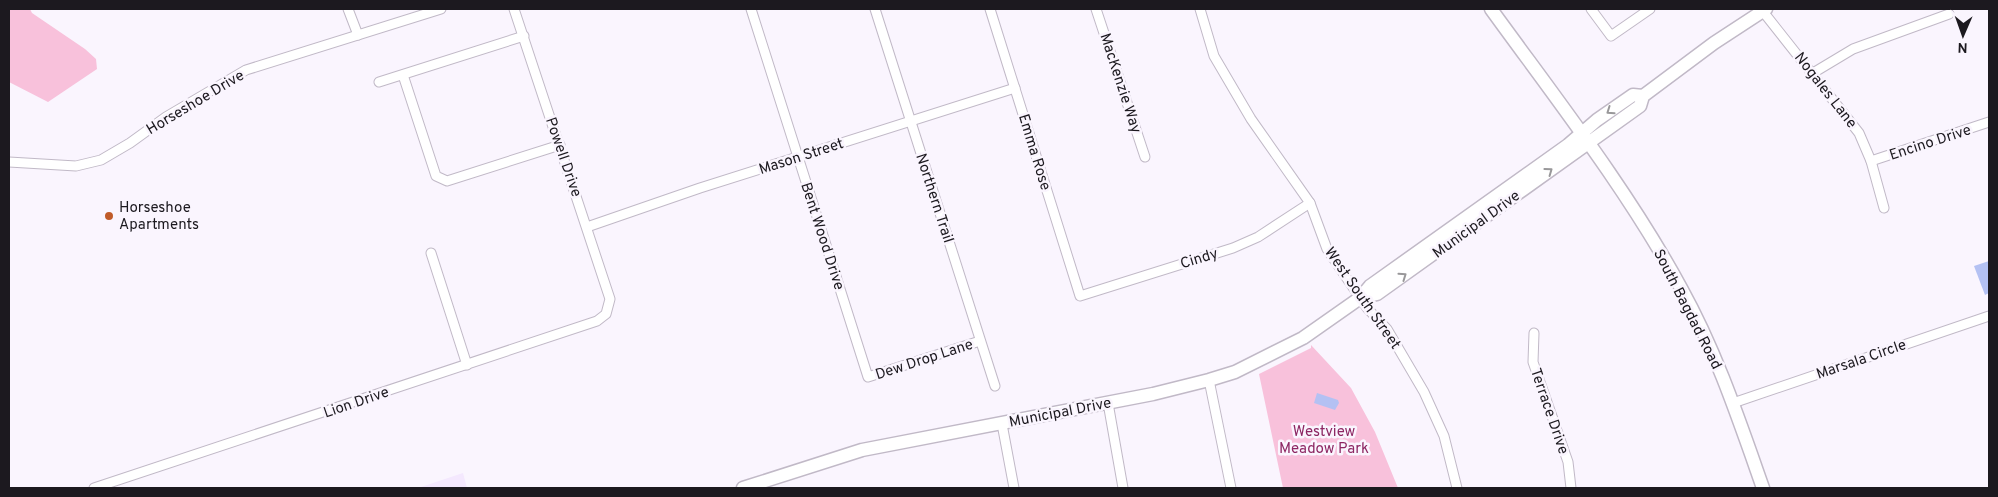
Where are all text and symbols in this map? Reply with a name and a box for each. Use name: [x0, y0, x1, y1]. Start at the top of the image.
north arrow: [1938, 10, 1988, 60]
street label: MacKenzie Way: [1094, 31, 1145, 136]
text: N: [1957, 38, 1968, 55]
street label: Nogales Lane: [1789, 49, 1860, 133]
street label: Horseshoe Drive: [143, 67, 248, 140]
one-way arrow: [1607, 105, 1616, 114]
street label: Emma Rose: [1013, 112, 1054, 193]
street label: Powell Drive: [540, 115, 585, 200]
street label: Encino Drive: [1887, 121, 1974, 166]
street label: Mason Street: [757, 135, 846, 180]
street label: Northern Trail: [910, 151, 957, 246]
one-way arrow: [1543, 168, 1553, 177]
street label: Bent Wood Drive: [795, 180, 848, 293]
street label: Municipal Drive: [1429, 187, 1524, 263]
place label: Horseshoe Apartments: [119, 199, 199, 235]
marker: Horseshoe Apartments: [103, 210, 115, 222]
street label: West South Street: [1319, 244, 1404, 354]
street label: Cindy: [1178, 245, 1221, 274]
street label: South Bagdad Road: [1648, 246, 1725, 373]
one-way arrow: [1397, 273, 1407, 282]
street label: Dew Drop Lane: [873, 336, 976, 385]
street label: Marsala Circle: [1814, 336, 1909, 385]
street label: Terrace Drive: [1525, 366, 1572, 457]
street label: Lion Drive: [321, 383, 392, 423]
street label: Municipal Drive: [1008, 394, 1113, 433]
park label: Westview Meadow Park: [1279, 423, 1369, 459]

